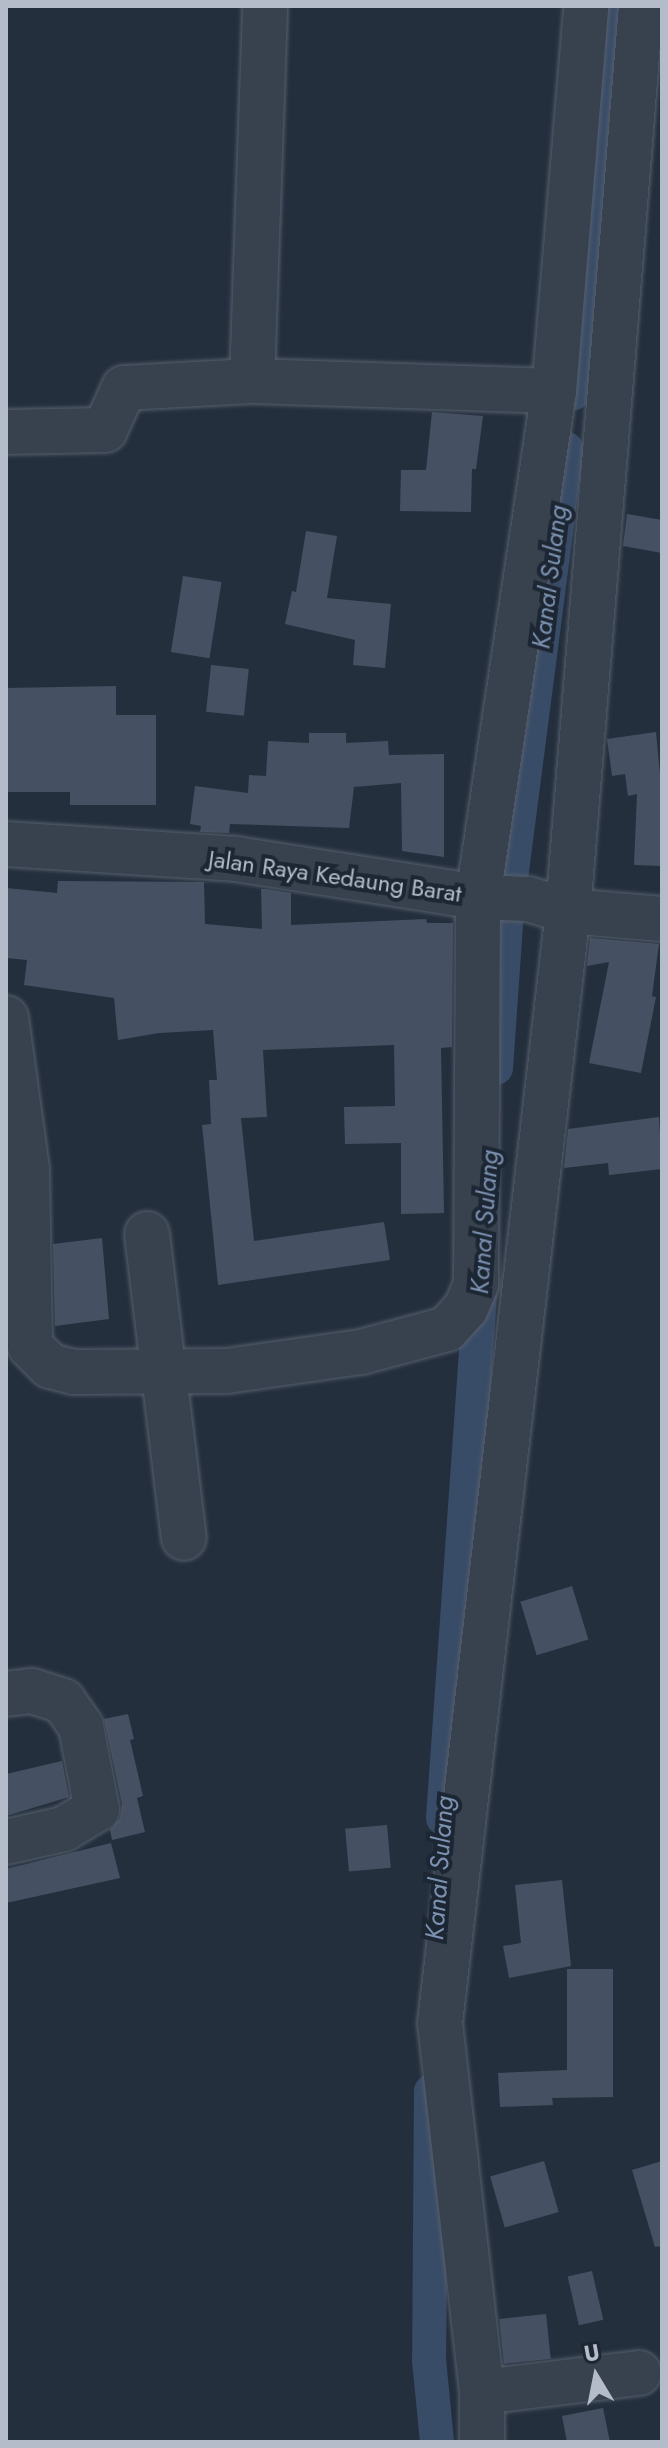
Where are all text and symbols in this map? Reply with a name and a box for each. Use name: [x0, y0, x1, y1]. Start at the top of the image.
water label: Kanal Sulang: [526, 503, 574, 651]
street label: Jalan Raya Kedaung Barat: [207, 844, 463, 908]
water label: Kanal Sulang: [464, 1149, 506, 1295]
water label: Kanal Sulang: [419, 1795, 461, 1941]
text: U: [581, 2335, 602, 2369]
north arrow: [556, 2336, 636, 2416]

